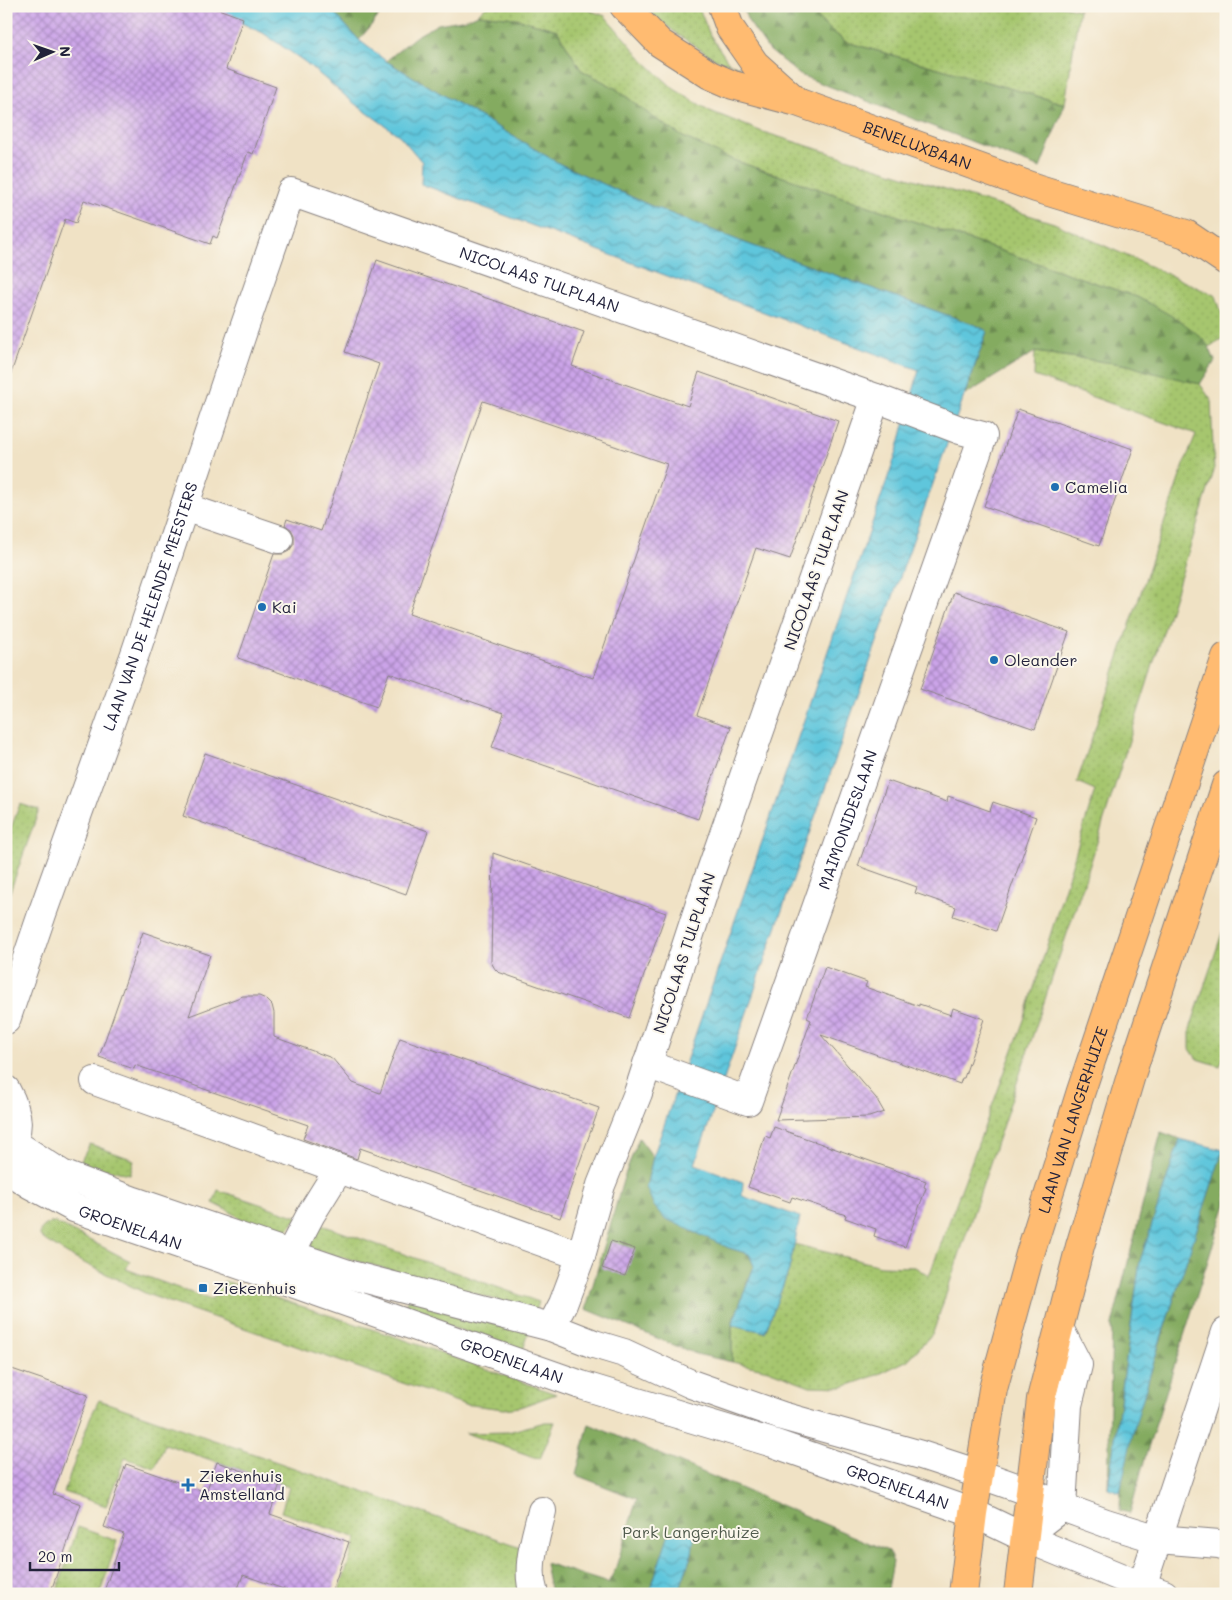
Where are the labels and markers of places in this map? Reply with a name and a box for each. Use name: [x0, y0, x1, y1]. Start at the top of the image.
place label: Camelia: [1065, 476, 1128, 497]
marker: Camelia: [1049, 481, 1061, 493]
place label: Kai: [272, 596, 297, 617]
marker: Kai: [256, 601, 268, 613]
place label: Oleander: [1004, 649, 1078, 670]
marker: Oleander: [988, 654, 1000, 666]
place label: Ziekenhuis: [213, 1277, 296, 1298]
marker: Ziekenhuis: [197, 1282, 209, 1294]
place label: Ziekenhuis Amstelland: [199, 1465, 285, 1504]
marker: Ziekenhuis Amstelland: [181, 1478, 195, 1492]

